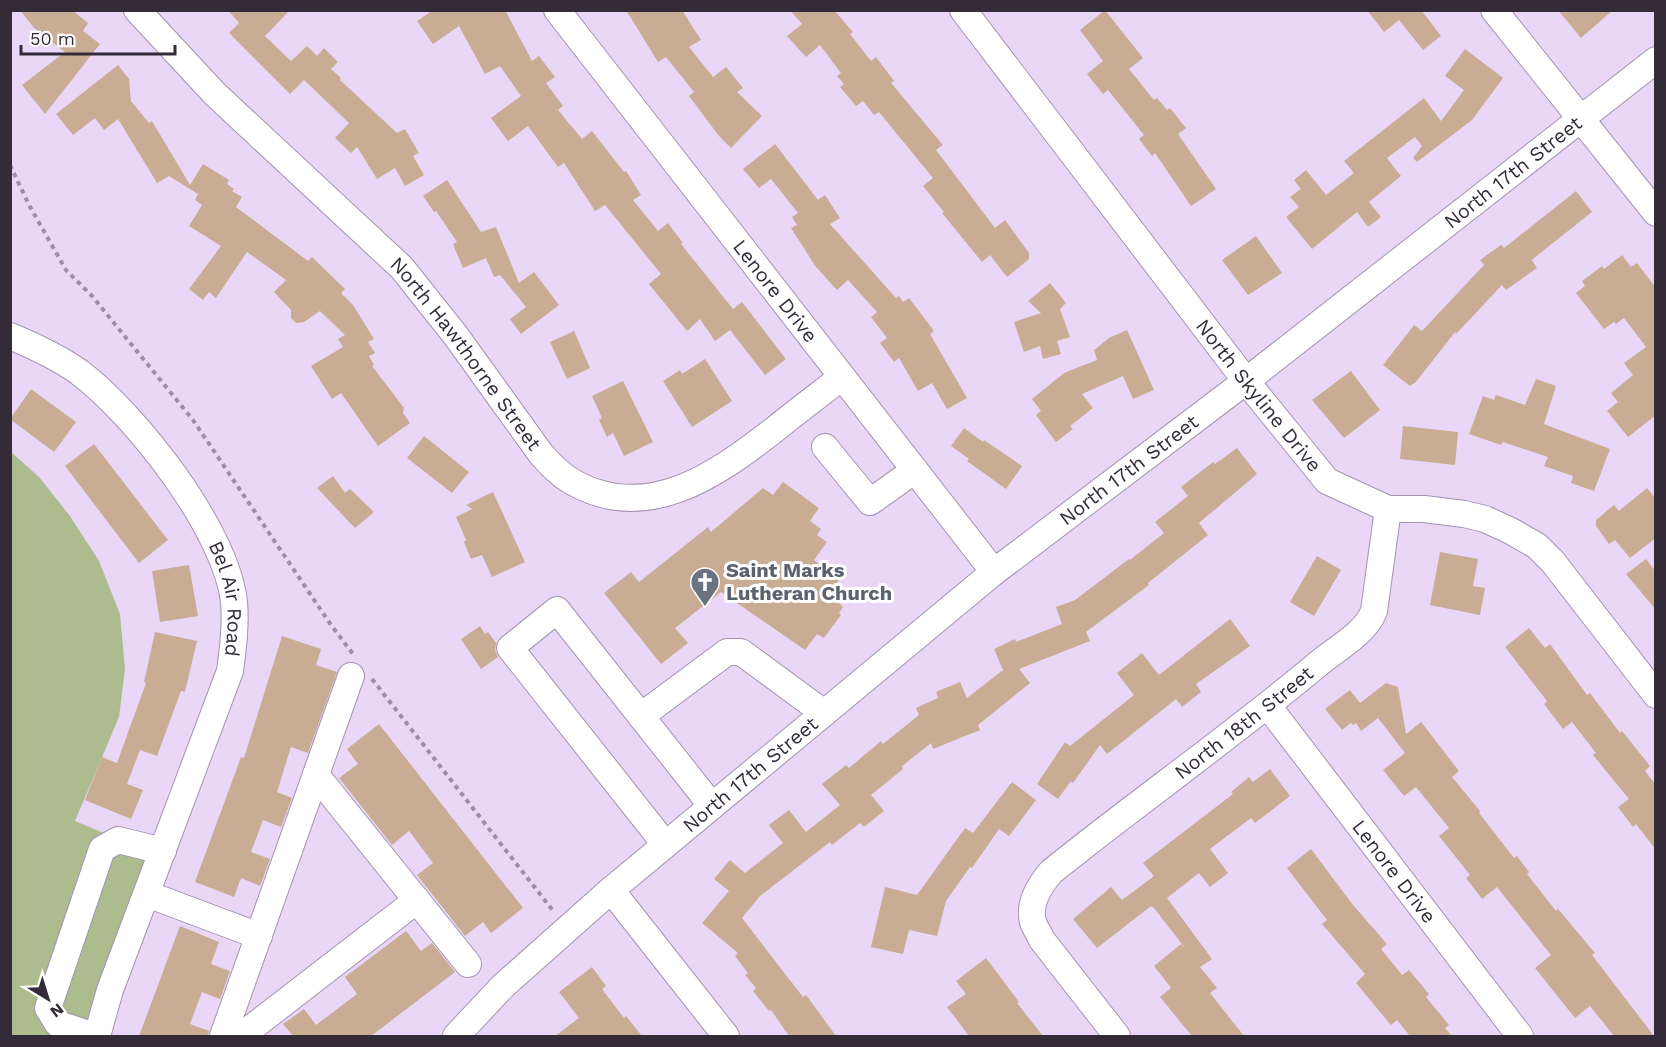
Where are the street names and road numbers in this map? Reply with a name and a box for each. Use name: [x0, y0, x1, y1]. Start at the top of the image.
street label: North 17th Street: [1439, 110, 1587, 233]
street label: Lenore Drive: [728, 235, 823, 347]
street label: North Hawthorne Street: [386, 252, 547, 456]
street label: North Skyline Drive: [1191, 314, 1327, 477]
street label: North 17th Street: [1054, 409, 1204, 530]
street label: Bel Air Road: [204, 537, 247, 658]
street label: North 18th Street: [1170, 661, 1318, 784]
street label: North 17th Street: [678, 711, 823, 837]
street label: Lenore Drive: [1347, 815, 1441, 928]

